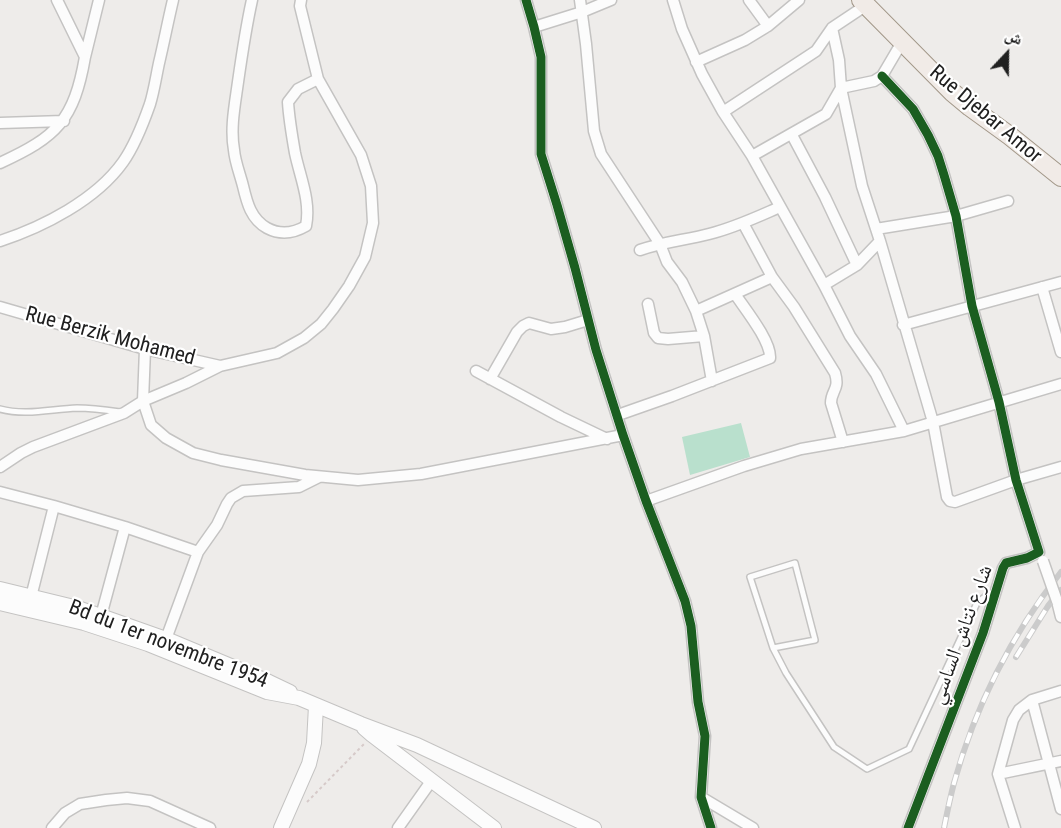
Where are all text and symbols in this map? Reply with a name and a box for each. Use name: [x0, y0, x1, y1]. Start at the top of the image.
north arrow: [977, 24, 1037, 84]
text: ش: [1002, 25, 1025, 49]
street label: Rue Djebar Amor: [924, 61, 1046, 169]
street label: Rue Berzik Mohamed: [22, 302, 198, 372]
street label: شارع نتاش الساسي: [925, 562, 999, 708]
street label: Bd du 1er novembre 1954: [65, 595, 271, 695]

